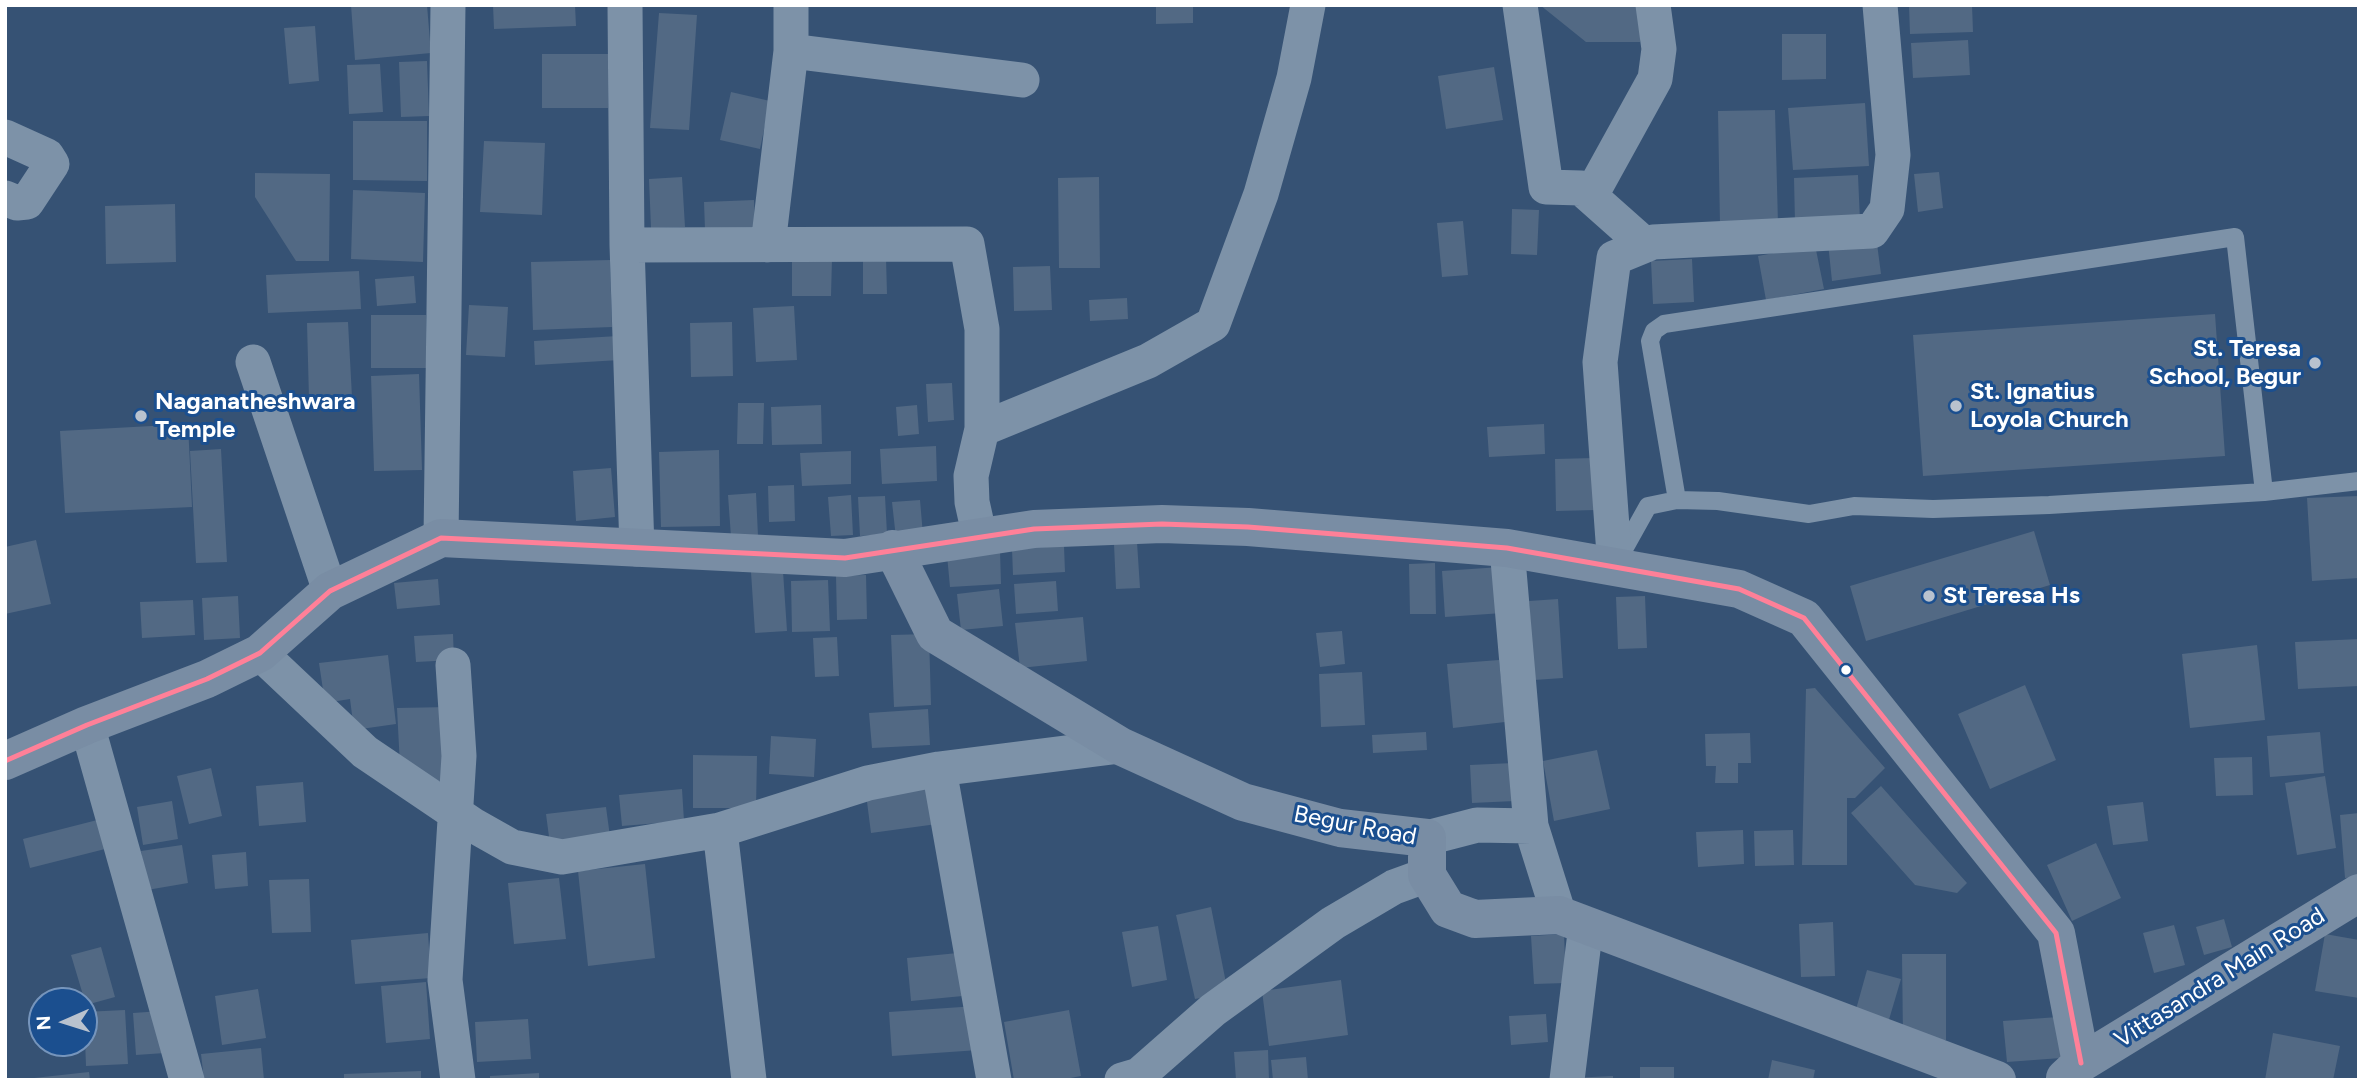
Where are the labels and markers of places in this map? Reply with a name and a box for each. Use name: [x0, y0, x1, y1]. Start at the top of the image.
place label: St. Teresa School, Begur: [2149, 335, 2301, 391]
marker: St. Teresa School, Begur: [2307, 355, 2323, 371]
place label: St. Ignatius Loyola Church: [1970, 378, 2129, 434]
place label: Naganatheshwara Temple: [155, 388, 355, 444]
marker: St. Ignatius Loyola Church: [1948, 398, 1964, 414]
marker: Naganatheshwara Temple: [133, 408, 149, 424]
place label: St Teresa Hs: [1943, 582, 2080, 610]
marker: St Teresa Hs: [1921, 588, 1937, 604]
unlabelled marker: [1839, 663, 1853, 677]

